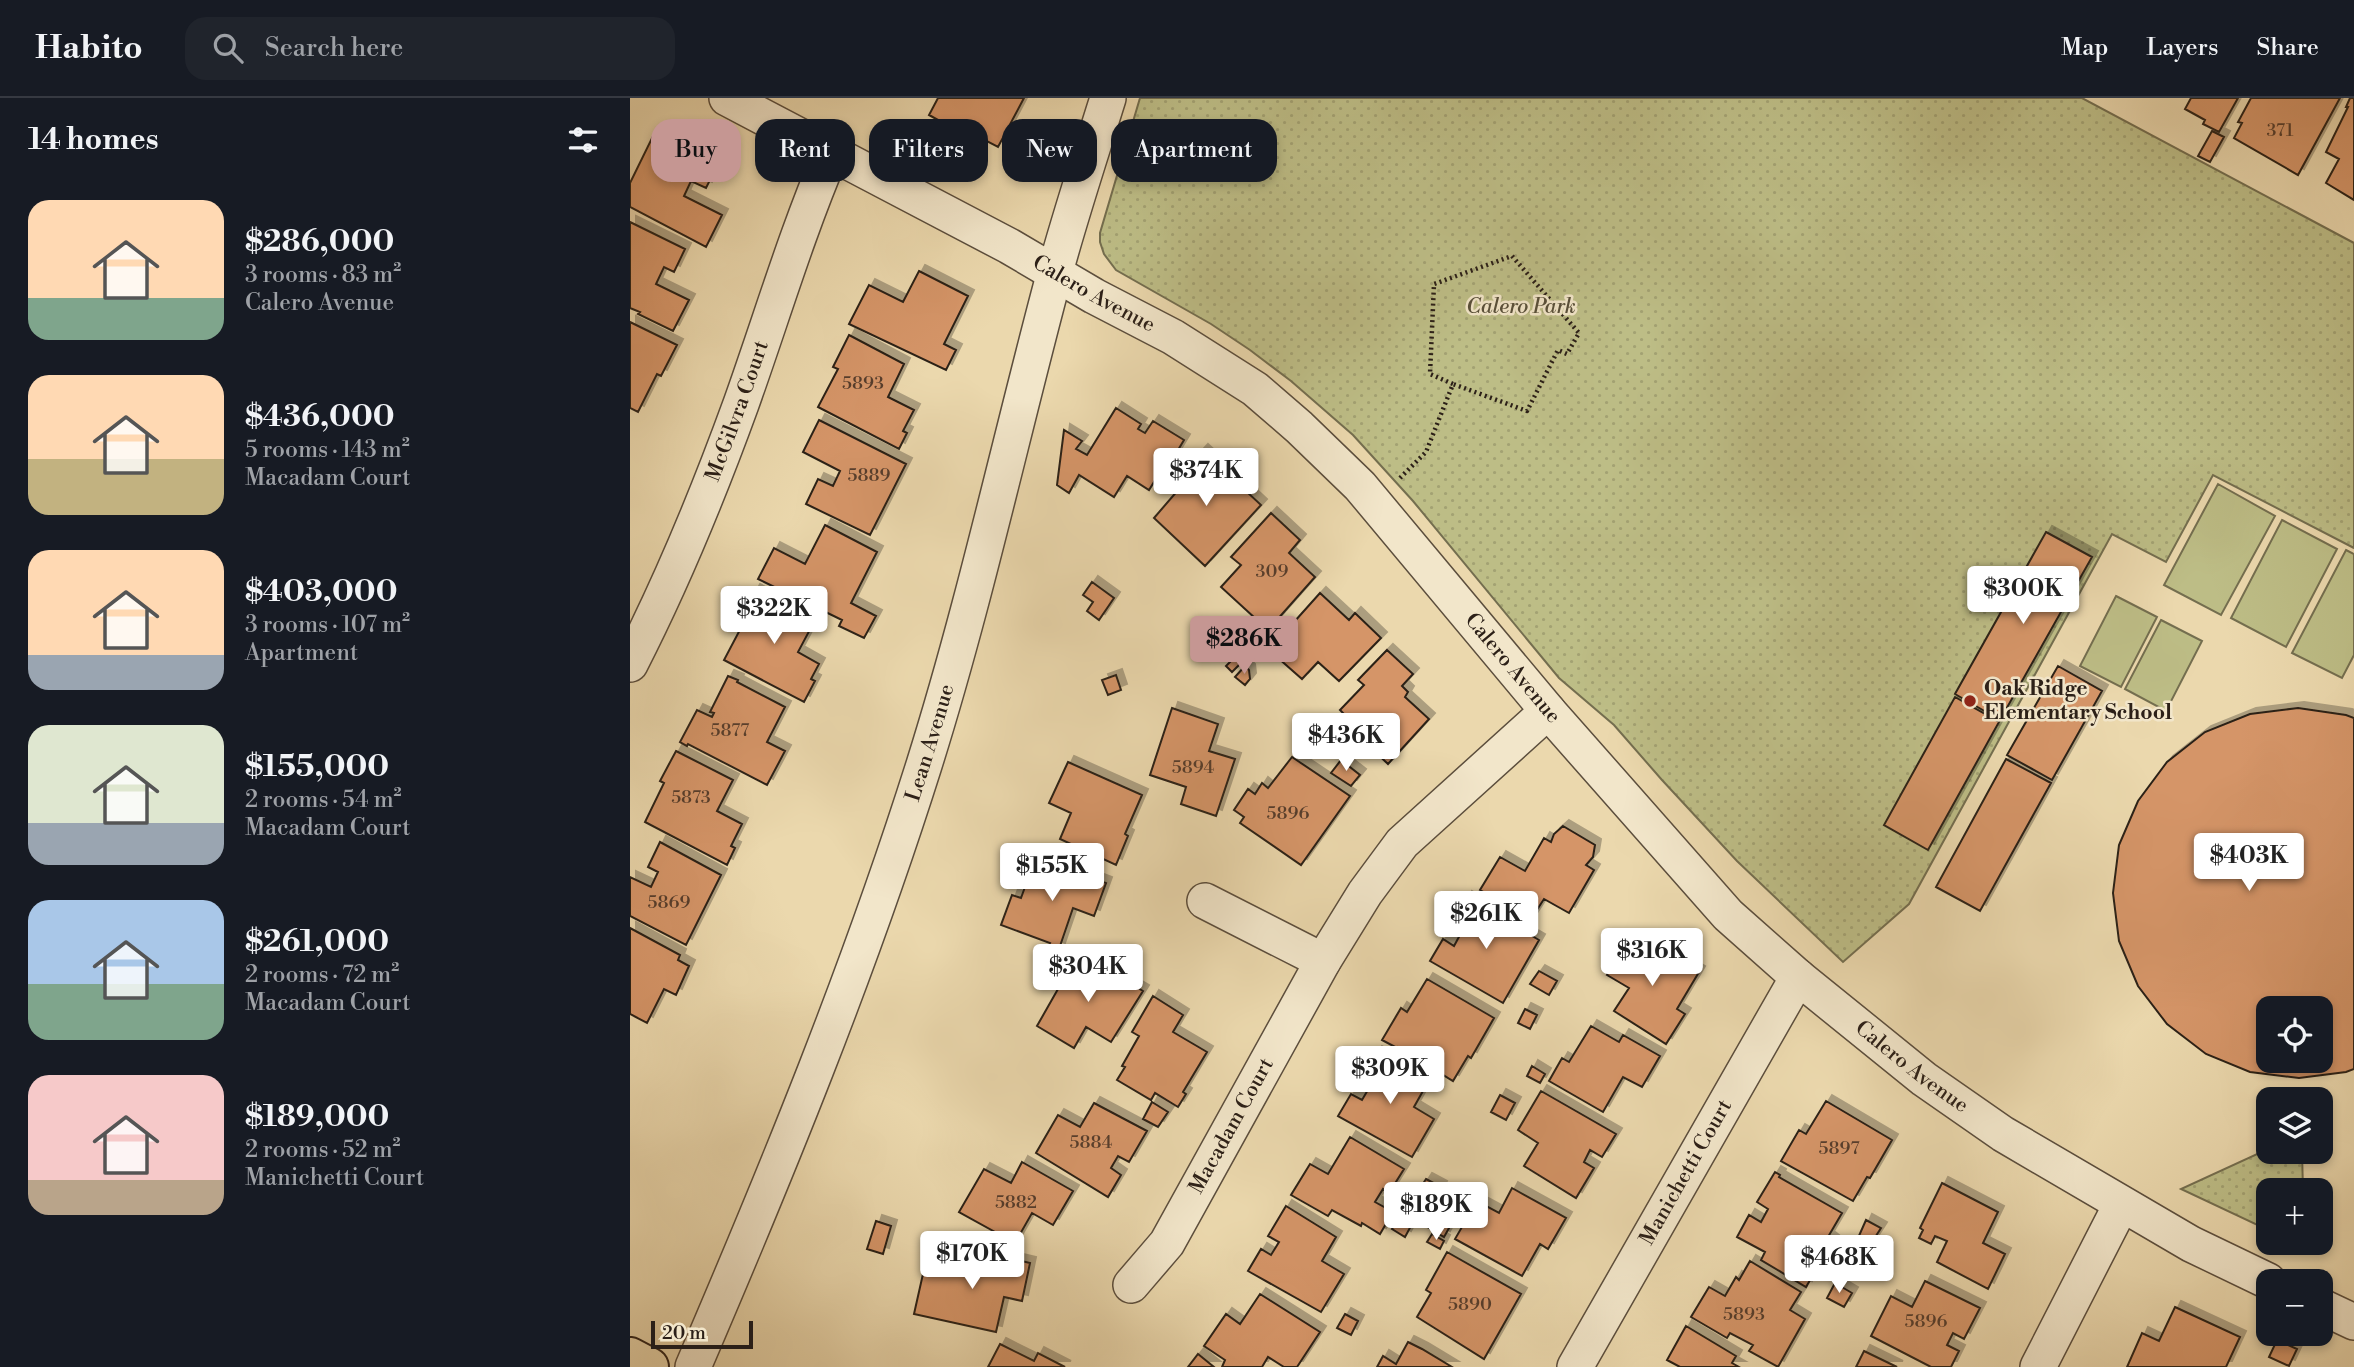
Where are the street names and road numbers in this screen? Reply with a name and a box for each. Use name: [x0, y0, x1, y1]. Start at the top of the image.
street label: Calero Avenue: [1028, 250, 1159, 338]
street label: McGilvra Court: [700, 337, 775, 485]
street label: Calero Avenue: [1459, 608, 1566, 729]
street label: Lean Avenue: [900, 681, 960, 805]
street label: Calero Avenue: [1850, 1015, 1973, 1119]
street label: Macadam Court: [1184, 1053, 1280, 1198]
street label: Manichetti Court: [1634, 1095, 1738, 1250]

